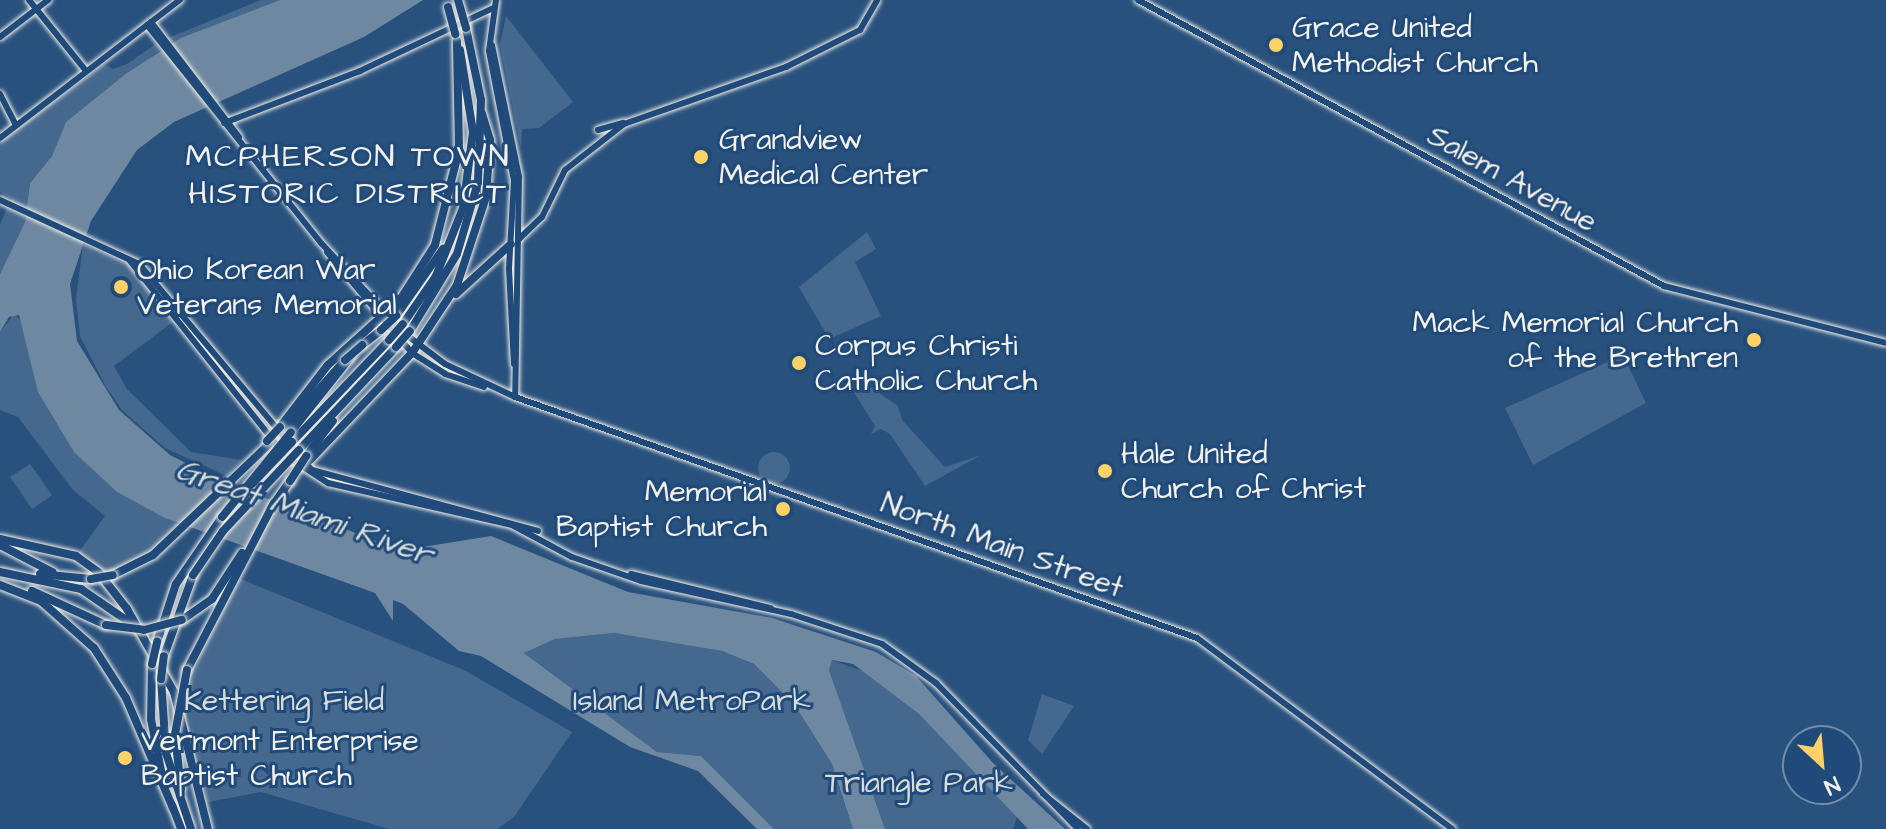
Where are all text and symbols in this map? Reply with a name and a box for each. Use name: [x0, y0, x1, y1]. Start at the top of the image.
place label: Grace United Methodist Church: [1292, 10, 1538, 80]
marker: Grace United Methodist Church: [1267, 36, 1285, 54]
street label: Salem Avenue: [1421, 118, 1603, 240]
place label: Grandview Medical Center: [719, 122, 928, 192]
district label: MCPHERSON TOWN HISTORIC DISTRICT: [185, 139, 511, 214]
marker: Grandview Medical Center: [690, 146, 712, 168]
place label: Ohio Korean War Veterans Memorial: [137, 252, 397, 322]
marker: Ohio Korean War Veterans Memorial: [112, 278, 130, 296]
place label: Mack Memorial Church of the Brethren: [1412, 305, 1738, 376]
place label: Corpus Christi Catholic Church: [815, 328, 1037, 398]
marker: Mack Memorial Church of the Brethren: [1745, 331, 1763, 349]
marker: Corpus Christi Catholic Church: [790, 354, 808, 372]
place label: Hale United Church of Christ: [1121, 436, 1366, 506]
water label: Great Miami River: [171, 451, 437, 575]
marker: Hale United Church of Christ: [1096, 462, 1114, 480]
place label: Memorial Baptist Church: [556, 474, 767, 544]
street label: North Main Street: [876, 485, 1128, 607]
marker: Memorial Baptist Church: [774, 500, 792, 518]
park label: Kettering Field: [184, 683, 384, 719]
park label: Island MetroPark: [573, 683, 811, 719]
place label: Vermont Enterprise Baptist Church: [141, 723, 419, 794]
north arrow: [1782, 725, 1862, 805]
marker: Vermont Enterprise Baptist Church: [116, 749, 134, 767]
park label: Triangle Park: [825, 765, 1013, 801]
text: N: [1819, 768, 1845, 802]

